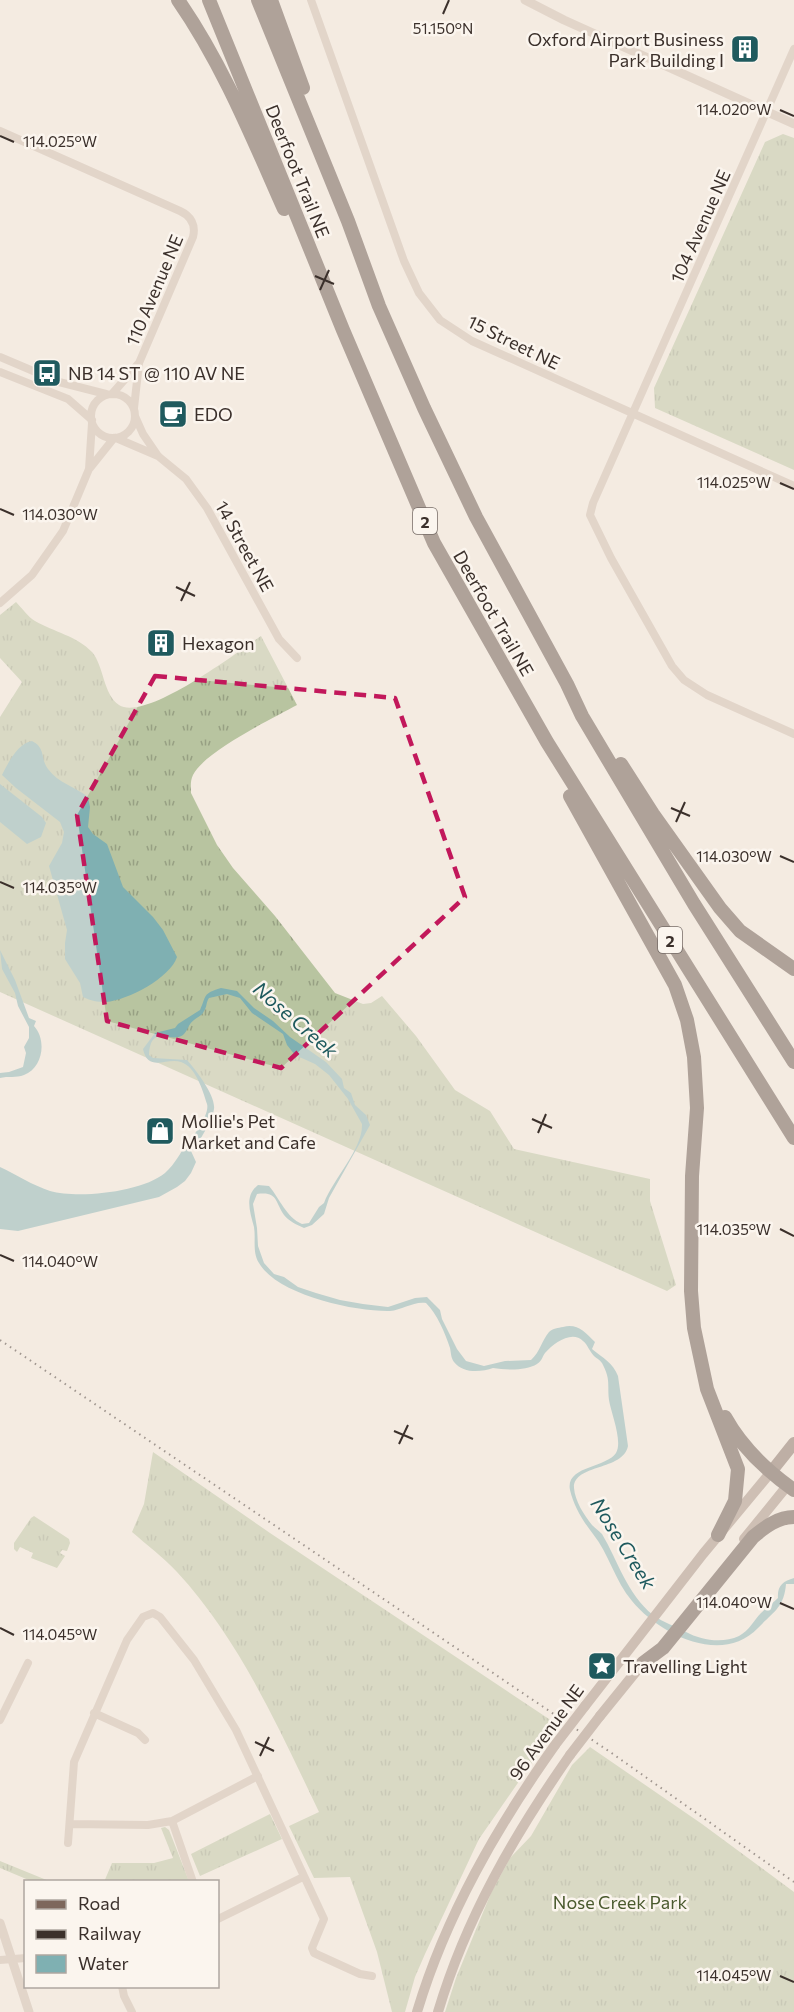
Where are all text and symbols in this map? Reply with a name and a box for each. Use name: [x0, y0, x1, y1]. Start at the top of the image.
text: 51.150°N: [413, 19, 473, 37]
place label: Oxford Airport Business Park Building I: [527, 28, 724, 71]
building icon: Oxford Airport Business Park Building I: [729, 33, 761, 65]
text: 114.020°W: [696, 100, 772, 118]
street label: Deerfoot Trail NE: [261, 101, 335, 241]
text: 114.025°W: [23, 132, 97, 150]
street label: 104 Avenue NE: [665, 166, 735, 286]
street label: 110 Avenue NE: [121, 231, 187, 349]
street label: 15 Street NE: [464, 310, 564, 374]
bus stop icon: NB 14 ST @ 110 AV NE: [31, 357, 63, 389]
place label: NB 14 ST @ 110 AV NE: [68, 362, 245, 384]
cafe icon: EDO: [157, 398, 189, 430]
place label: EDO: [194, 403, 233, 425]
text: 114.025°W: [697, 473, 771, 491]
street label: 14 Street NE: [211, 497, 279, 595]
text: 114.030°W: [22, 505, 98, 523]
road number: 2: [413, 508, 437, 534]
street label: Deerfoot Trail NE: [449, 546, 539, 680]
building icon: Hexagon: [145, 627, 177, 659]
place label: Hexagon: [182, 632, 255, 654]
text: 114.030°W: [696, 847, 772, 865]
text: 114.035°W: [23, 878, 97, 896]
road number: 2: [658, 927, 682, 953]
water label: Nose Creek: [249, 976, 344, 1063]
place label: Mollie's Pet Market and Cafe: [181, 1110, 316, 1153]
shop icon: Mollie's Pet Market and Cafe: [144, 1115, 176, 1147]
text: 114.035°W: [697, 1220, 771, 1238]
text: 114.040°W: [22, 1252, 98, 1270]
water label: Nose Creek: [586, 1493, 662, 1594]
text: 114.040°W: [696, 1593, 772, 1611]
text: 114.045°W: [23, 1625, 97, 1643]
place icon: Travelling Light: [586, 1650, 618, 1682]
place label: Travelling Light: [623, 1655, 747, 1677]
street label: 96 Avenue NE: [504, 1680, 588, 1784]
legend: [24, 1880, 219, 1988]
park label: Nose Creek Park: [553, 1891, 687, 1913]
text: Road: [78, 1892, 120, 1914]
text: Railway: [78, 1922, 141, 1944]
text: Water: [78, 1952, 129, 1974]
text: 114.045°W: [697, 1966, 771, 1984]

